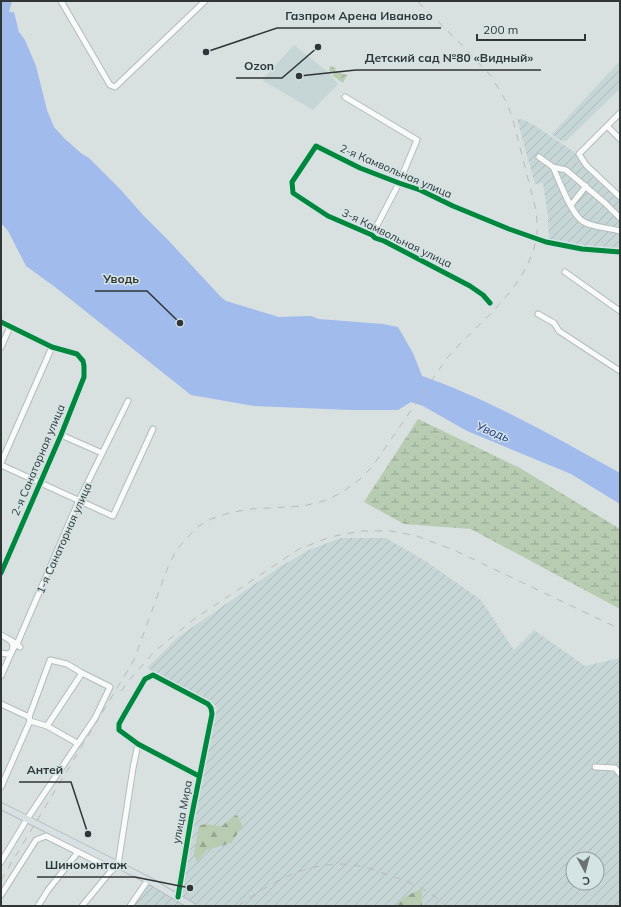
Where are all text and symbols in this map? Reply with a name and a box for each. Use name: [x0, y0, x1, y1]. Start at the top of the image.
callout: Газпром Арена Иваново: [277, 4, 441, 28]
text: Газпром Арена Иваново: [285, 8, 433, 23]
scale bar: [477, 16, 585, 42]
text: 200 m: [483, 22, 518, 37]
callout: Детский сад №80 «Видный»: [356, 46, 541, 70]
text: Детский сад №80 «Видный»: [365, 50, 533, 65]
callout: Ozon: [236, 54, 282, 78]
text: Ozon: [244, 58, 274, 73]
street label: 2-я Камвольная улица: [338, 141, 454, 201]
street label: 3-я Камвольная улица: [340, 205, 454, 271]
callout: Уводь: [95, 267, 147, 291]
text: Уводь: [102, 271, 139, 286]
street label: 2-я Санаторная улица: [8, 402, 68, 518]
water label: Уводь: [474, 418, 513, 445]
street label: 1-я Санаторная улица: [33, 480, 95, 596]
callout: Антей: [19, 758, 71, 782]
text: Антей: [27, 762, 63, 777]
street label: улица Мира: [169, 779, 195, 845]
north arrow: [565, 851, 605, 891]
callout: Шиномонтаж: [37, 853, 135, 877]
text: Шиномонтаж: [45, 857, 128, 872]
text: С: [581, 874, 591, 888]

